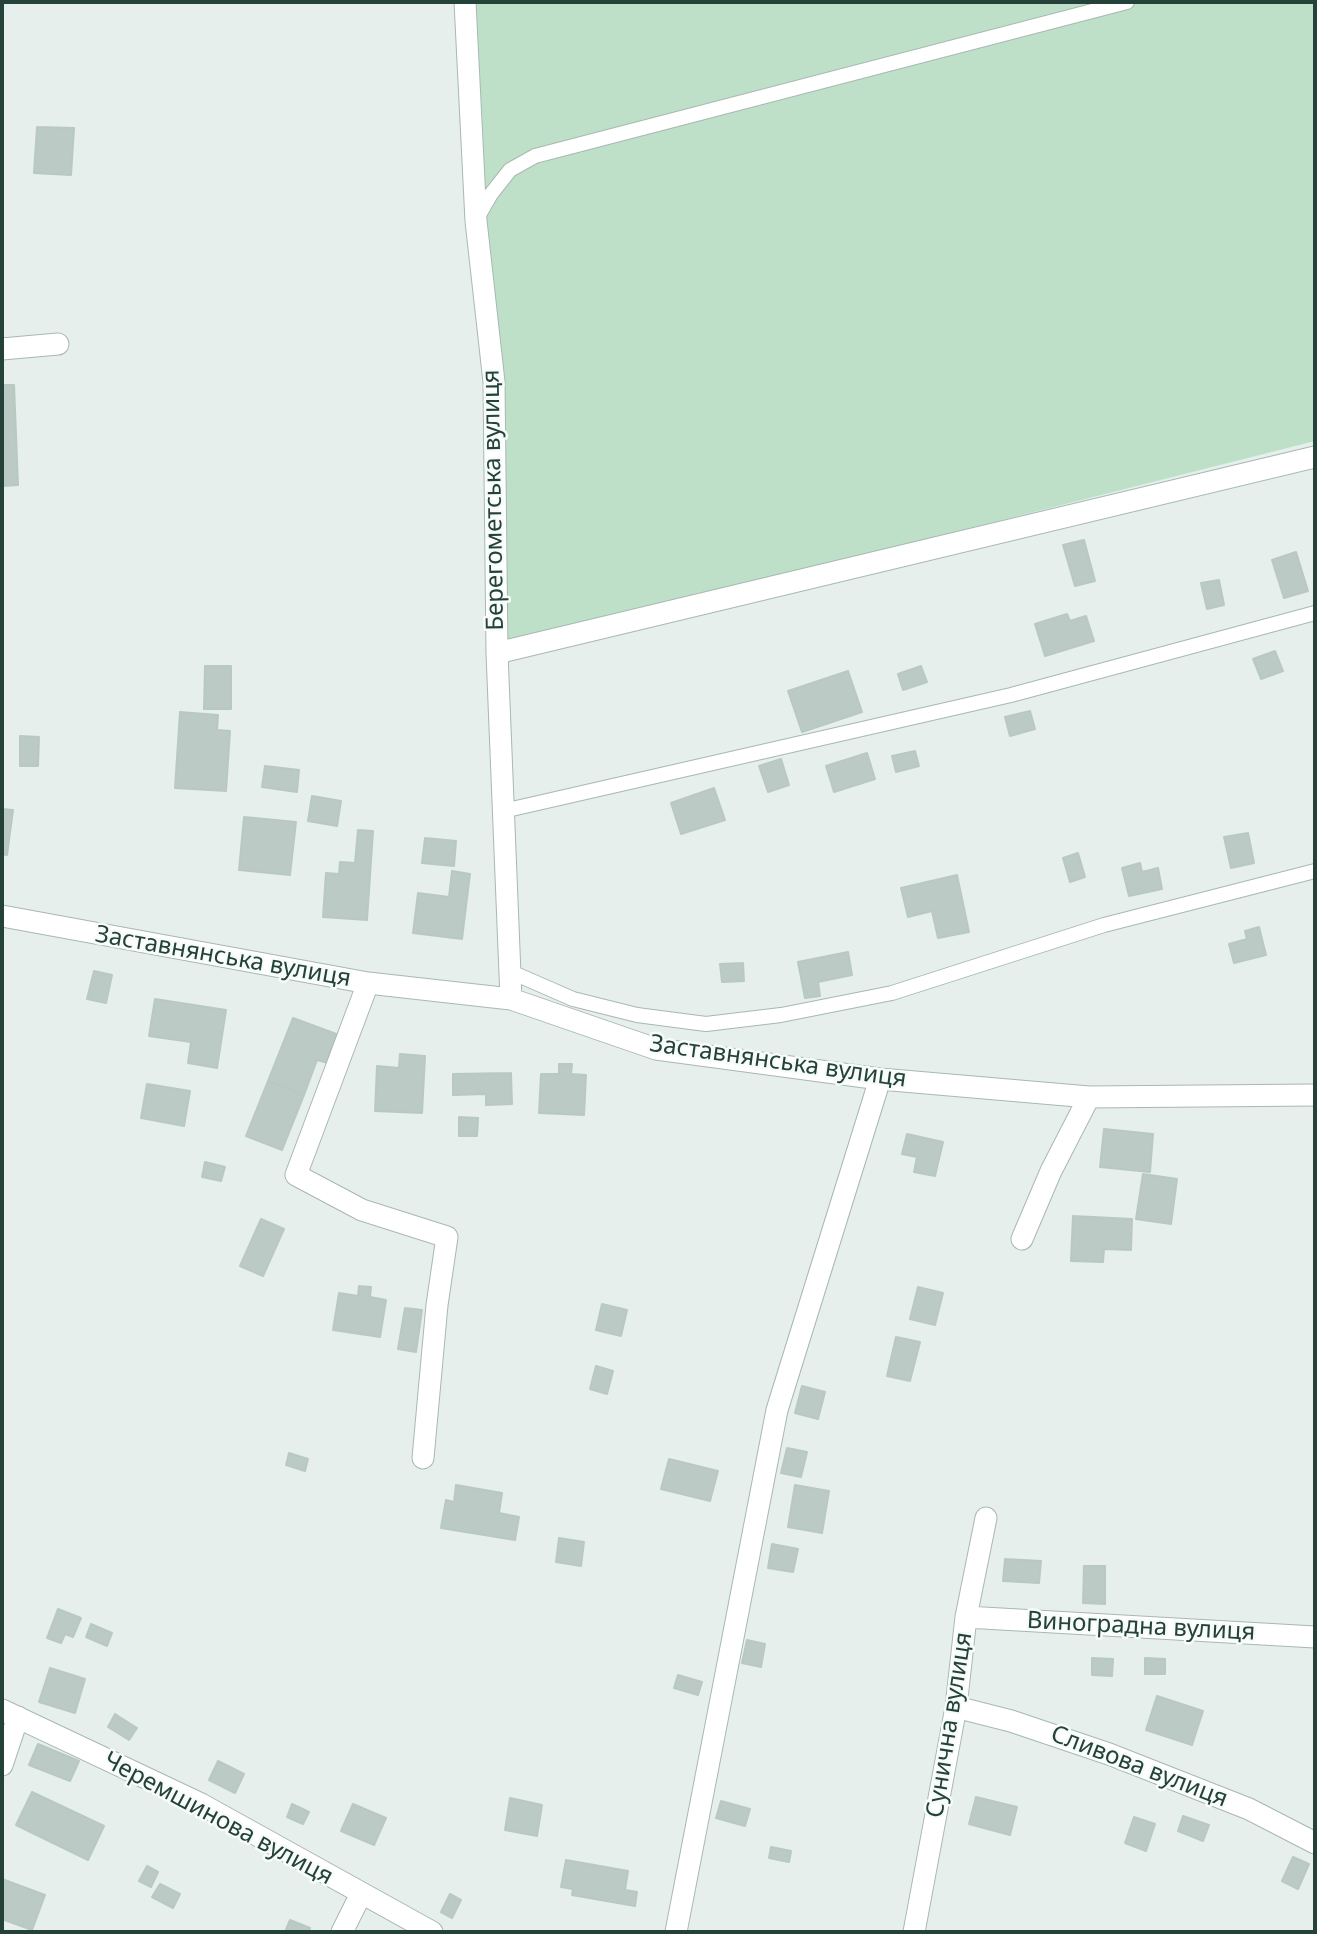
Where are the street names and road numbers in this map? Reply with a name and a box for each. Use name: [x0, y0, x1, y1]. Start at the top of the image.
street label: Берегометська вулиця: [477, 369, 511, 631]
street label: Заставнянська вулиця: [93, 920, 353, 994]
street label: Заставнянська вулиця: [648, 1030, 908, 1094]
street label: Виноградна вулиця: [1026, 1607, 1256, 1647]
street label: Сунична вулиця: [921, 1630, 979, 1820]
street label: Сливова вулиця: [1047, 1720, 1231, 1814]
street label: Черемшинова вулиця: [98, 1746, 338, 1892]

